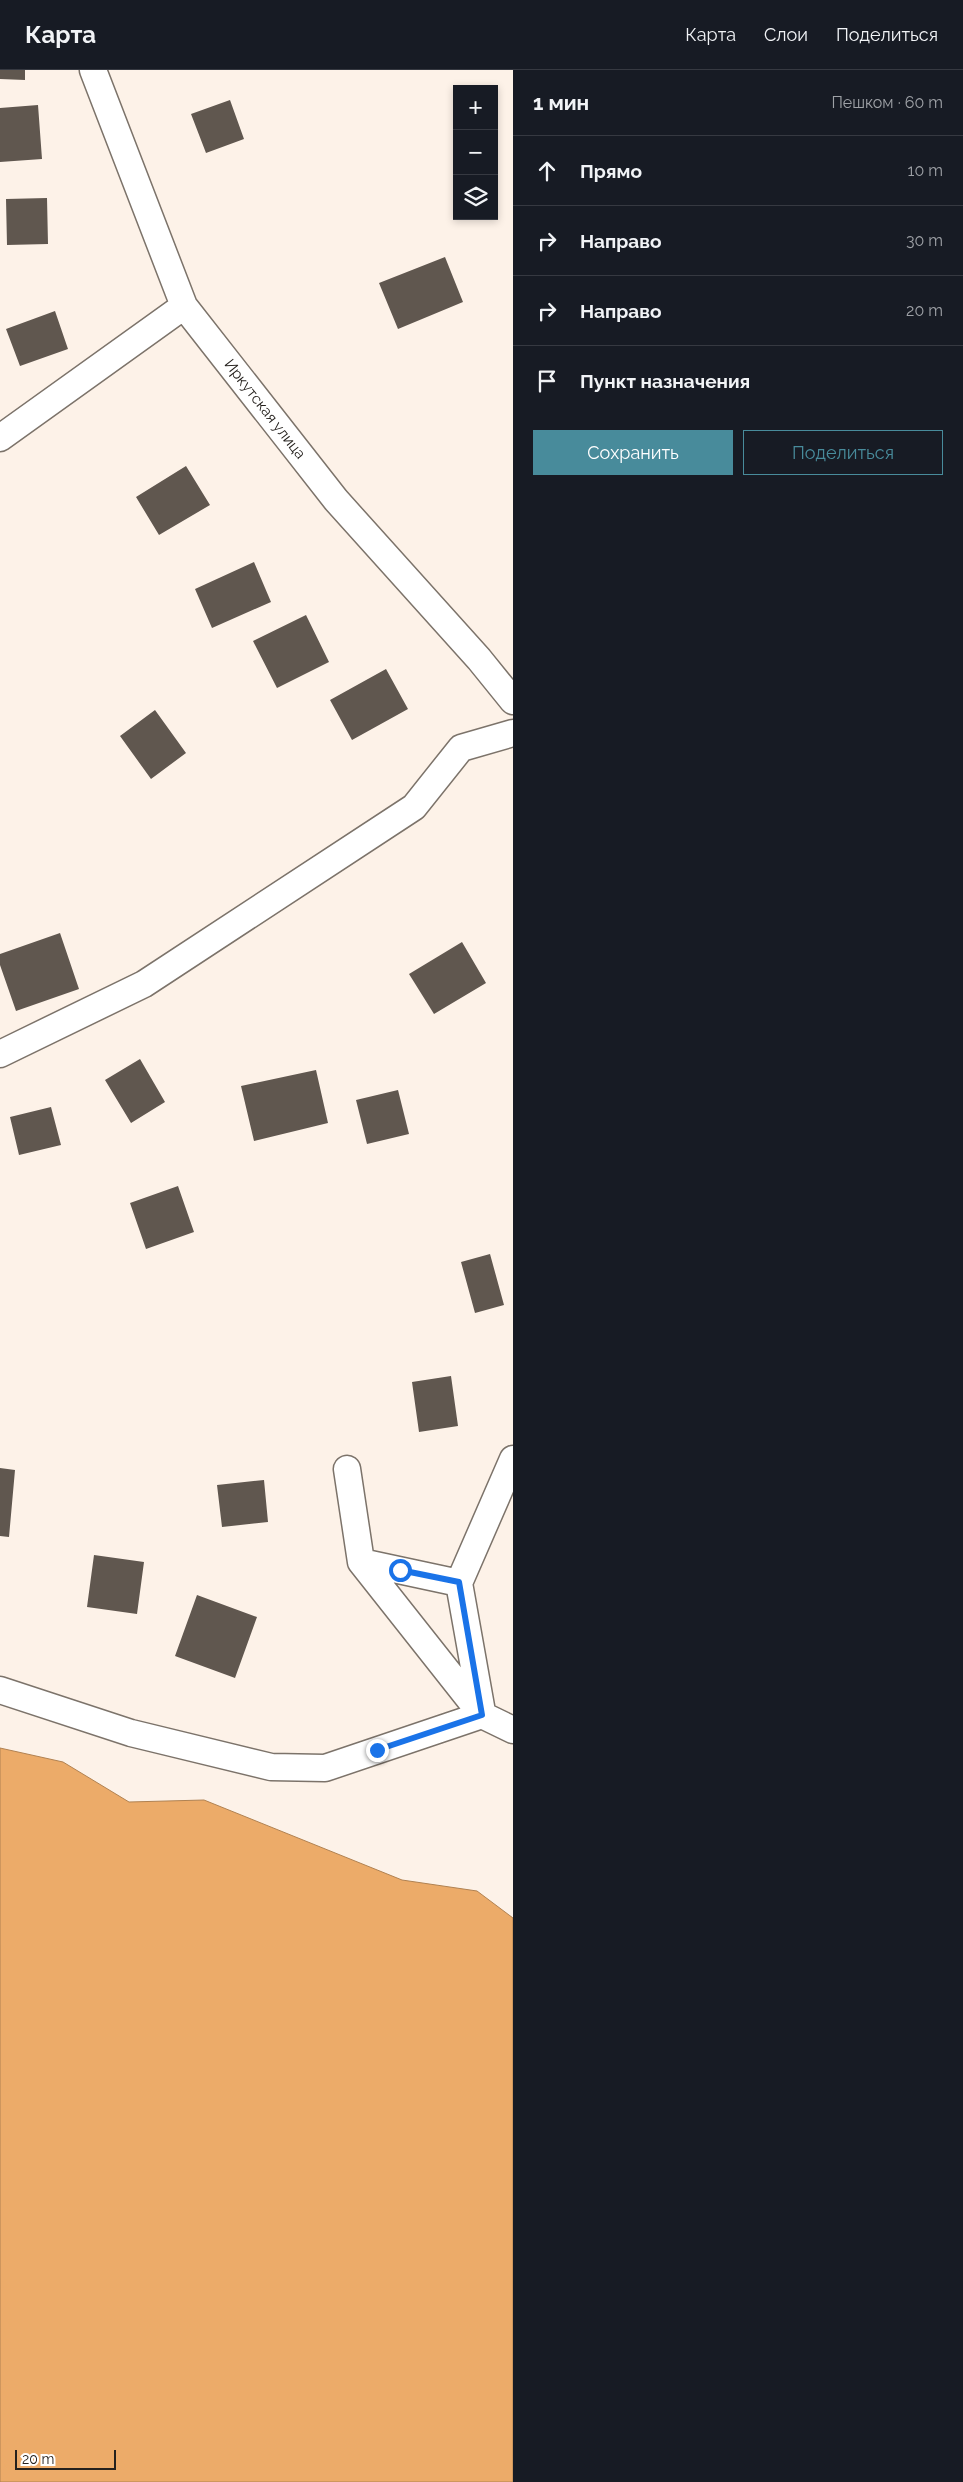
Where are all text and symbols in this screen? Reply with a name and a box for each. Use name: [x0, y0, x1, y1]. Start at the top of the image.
text: Карта: [25, 20, 96, 49]
text: Карта: [685, 24, 736, 45]
text: Слои: [764, 24, 808, 45]
text: Поделиться: [836, 24, 938, 45]
map controls: [453, 85, 498, 220]
button: +: [453, 85, 498, 130]
text: 1 мин: [533, 90, 589, 115]
text: Пешком · 60 m: [831, 93, 943, 112]
button: −: [453, 130, 498, 175]
icon: ahead: [533, 157, 561, 185]
text: Прямо: [580, 160, 642, 182]
text: 10 m: [908, 161, 943, 180]
button: layers: [453, 175, 498, 220]
icon: right: [533, 227, 561, 255]
text: Направо: [580, 230, 661, 252]
text: 30 m: [906, 231, 943, 250]
icon: right: [533, 297, 561, 325]
text: Направо: [580, 300, 661, 322]
text: 20 m: [906, 301, 943, 320]
street label: Иркутская улица: [220, 356, 310, 462]
icon: arrive: [533, 367, 561, 395]
text: Пункт назначения: [580, 370, 750, 392]
button: Сохранить: [533, 430, 733, 475]
button: Поделиться: [743, 430, 943, 475]
route start: [389, 1559, 412, 1582]
route end: [366, 1739, 389, 1762]
scale bar: [15, 2447, 116, 2470]
text: 20 m: [22, 2451, 54, 2467]

